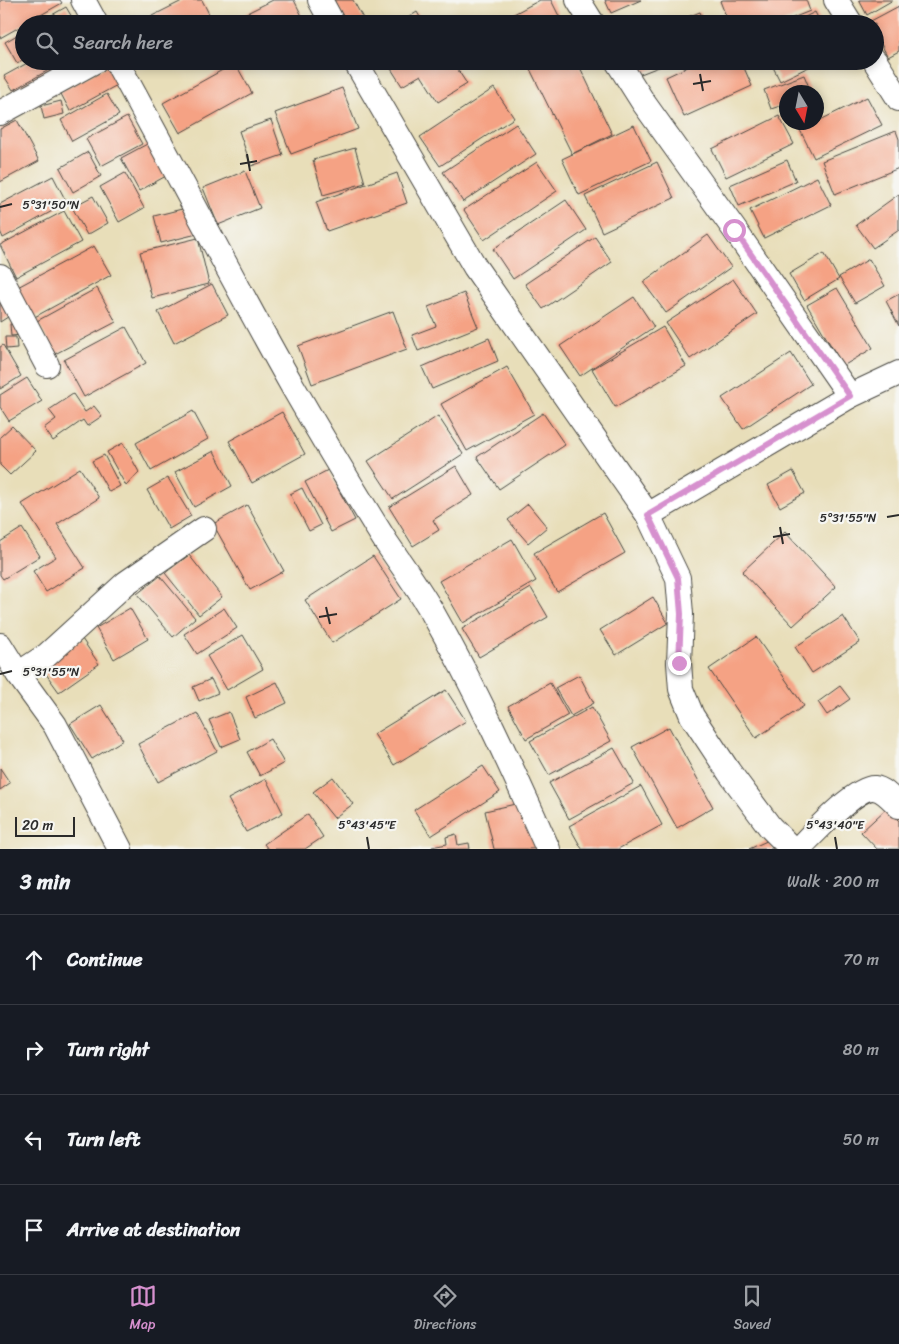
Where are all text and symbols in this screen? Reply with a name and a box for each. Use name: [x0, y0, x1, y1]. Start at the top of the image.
search box: [15, 15, 884, 70]
text: Search here: [73, 26, 173, 59]
icon: search: [33, 29, 61, 57]
north arrow: [779, 85, 824, 130]
text: 5°31'50"N: [23, 194, 80, 216]
route start: [723, 219, 746, 242]
text: 5°31'55"N: [820, 507, 877, 529]
route end: [668, 652, 691, 675]
text: 5°31'55"N: [23, 661, 80, 683]
text: 20 m: [22, 813, 53, 838]
scale bar: [15, 814, 75, 837]
text: 5°43'45"E: [338, 814, 397, 836]
text: 5°43'40"E: [806, 814, 865, 836]
text: 3 min: [20, 863, 70, 901]
text: Walk · 200 m: [787, 867, 879, 896]
text: Continue: [67, 943, 143, 976]
text: 70 m: [843, 945, 879, 974]
icon: ahead: [20, 946, 48, 974]
text: Turn right: [67, 1033, 149, 1066]
text: 80 m: [843, 1035, 879, 1064]
icon: right: [20, 1036, 48, 1064]
text: Turn left: [67, 1123, 140, 1156]
text: 50 m: [843, 1125, 879, 1154]
icon: left: [20, 1126, 48, 1154]
text: Arrive at destination: [67, 1213, 240, 1246]
icon: arrive: [20, 1216, 48, 1244]
tab: Map: [129, 1282, 157, 1337]
tab: Directions: [414, 1282, 476, 1337]
tab: Saved: [734, 1282, 770, 1337]

